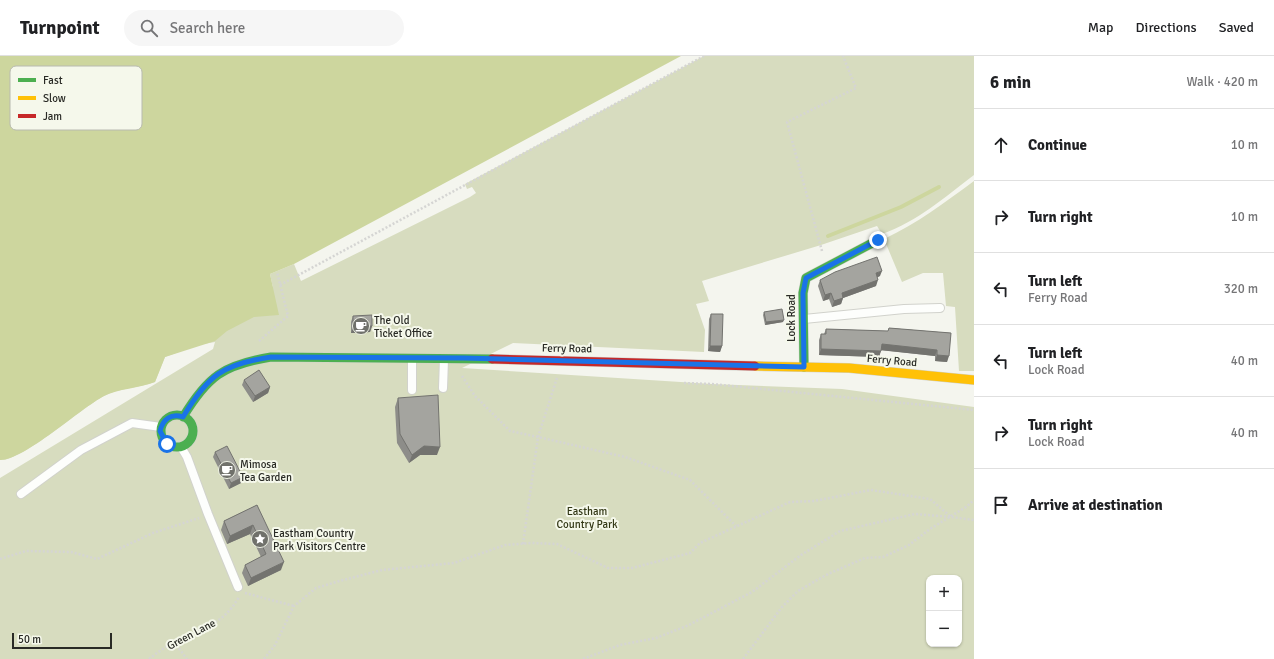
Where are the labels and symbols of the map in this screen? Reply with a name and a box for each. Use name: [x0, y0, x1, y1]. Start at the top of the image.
legend: [10, 66, 142, 130]
text: Fast: [43, 74, 63, 87]
text: Slow: [43, 92, 66, 105]
text: Jam: [43, 110, 62, 123]
route end: [869, 231, 887, 249]
street label: Lock Road: [785, 294, 798, 342]
place label: The Old Ticket Office: [374, 314, 432, 340]
cafe icon: The Old Ticket Office: [351, 316, 371, 336]
street label: Ferry Road: [542, 342, 592, 355]
street label: Ferry Road: [866, 352, 918, 369]
route start: [158, 435, 176, 453]
place label: Mimosa Tea Garden: [240, 458, 292, 484]
cafe icon: Mimosa Tea Garden: [217, 460, 237, 480]
park label: Eastham Country Park: [556, 505, 618, 531]
place label: Eastham Country Park Visitors Centre: [273, 527, 366, 553]
place icon: Eastham Country Park Visitors Centre: [250, 529, 270, 549]
street label: Green Lane: [165, 616, 218, 653]
scale bar: [12, 631, 112, 650]

